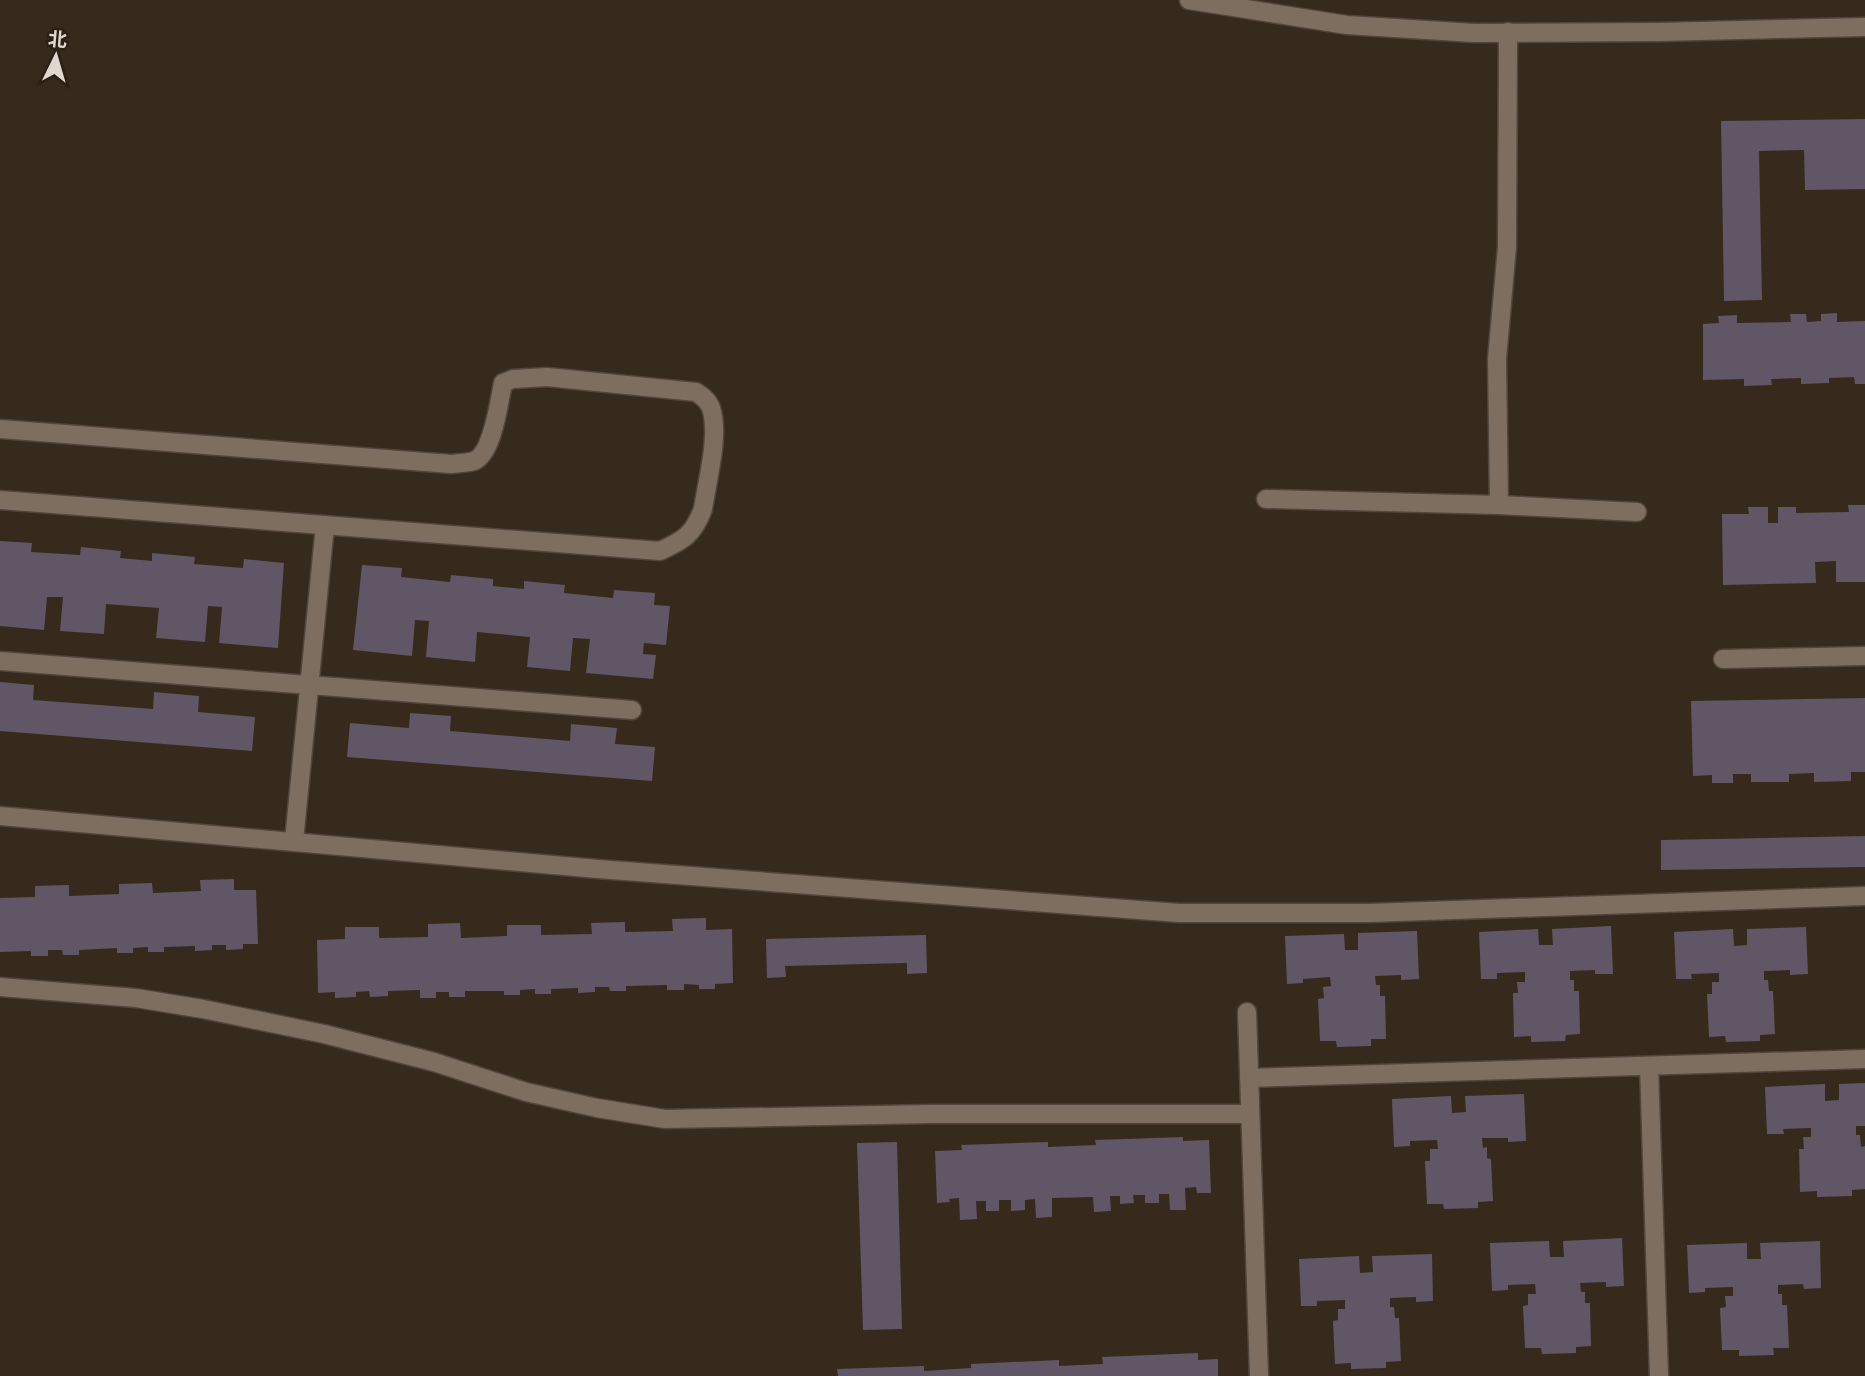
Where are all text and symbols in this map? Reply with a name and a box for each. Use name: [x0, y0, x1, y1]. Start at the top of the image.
north arrow: [21, 21, 91, 91]
text: 北: [47, 27, 68, 51]

